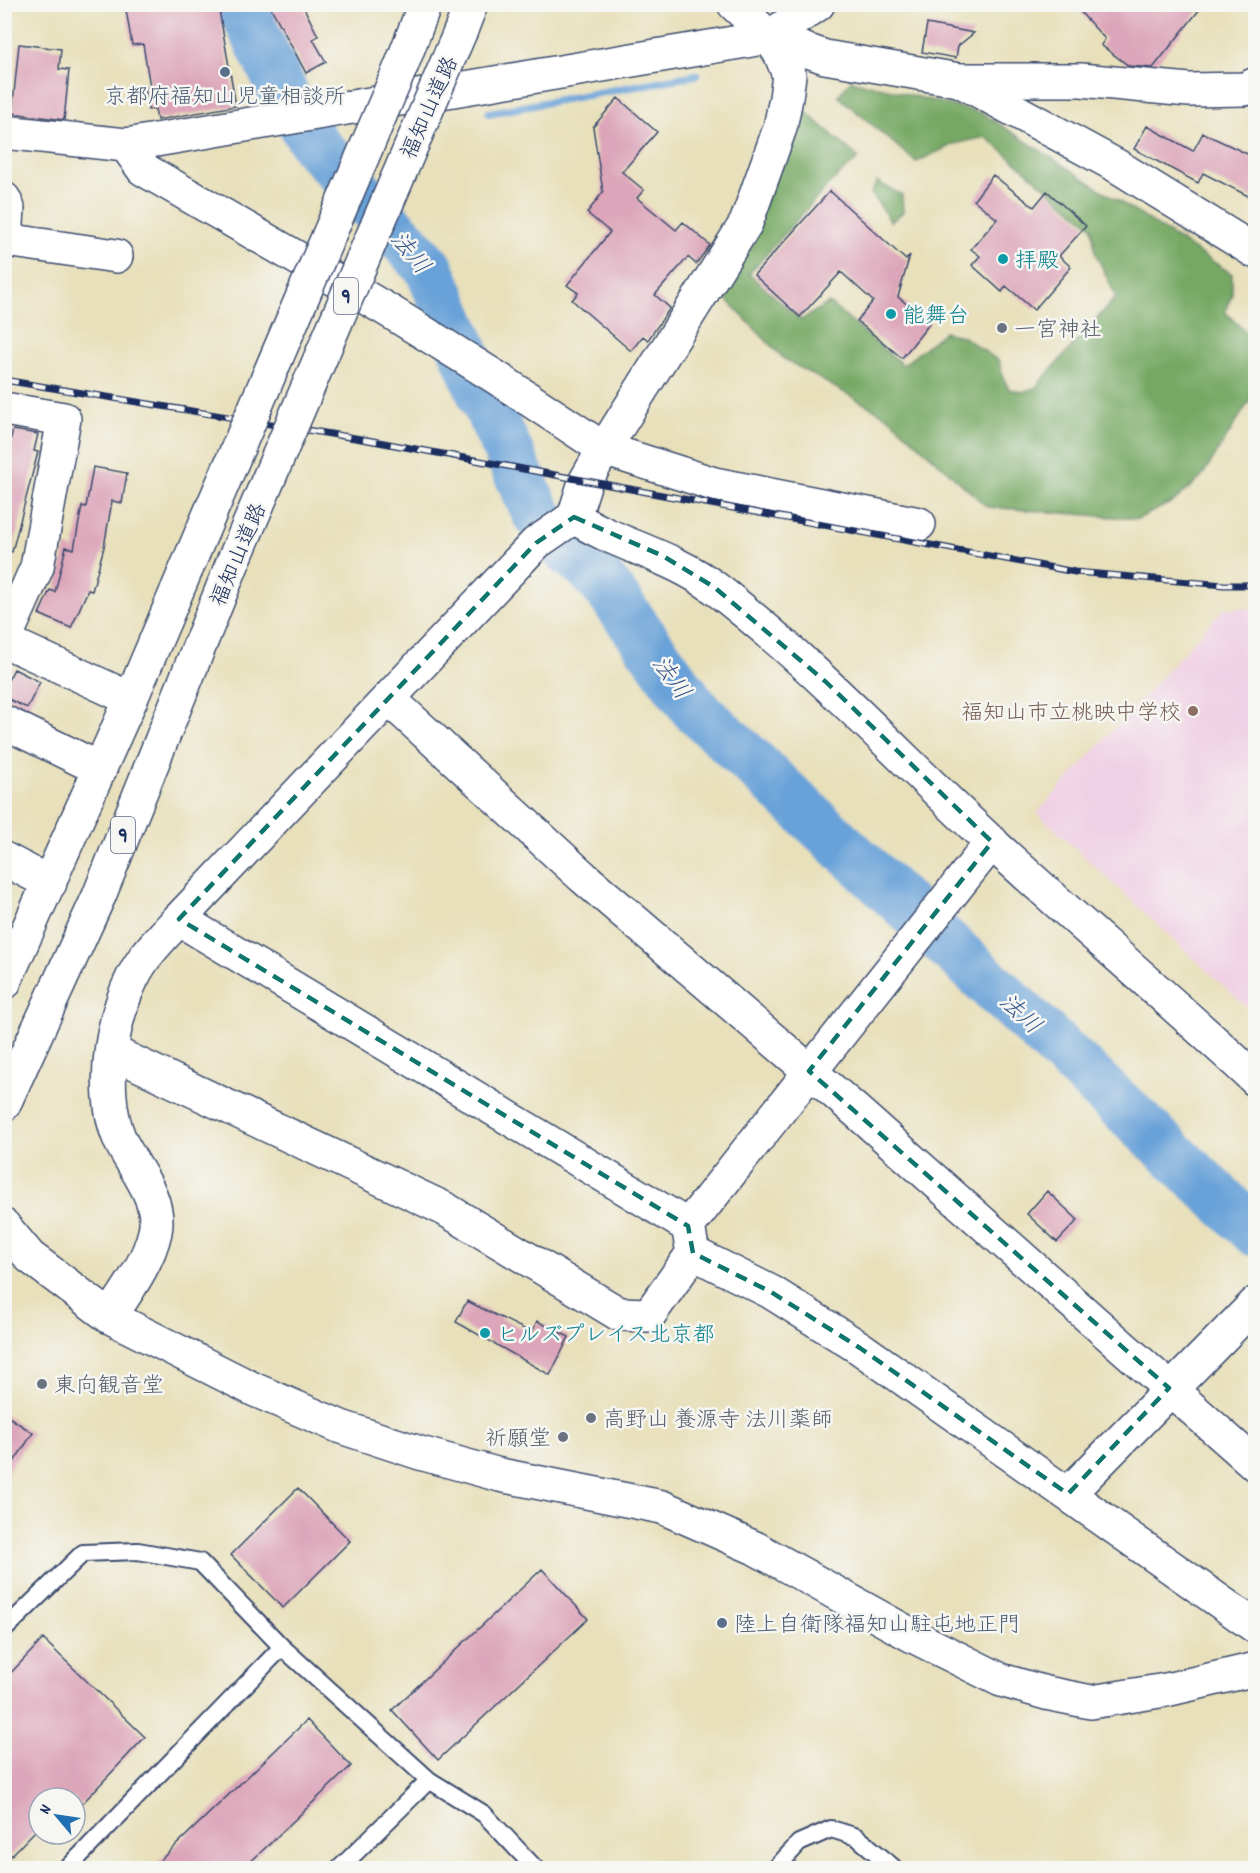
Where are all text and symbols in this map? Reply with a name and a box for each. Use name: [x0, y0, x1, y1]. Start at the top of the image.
street label: 福知山道路: [395, 52, 468, 165]
marker: 京都府福知山児童相談所: [218, 65, 232, 79]
place label: 京都府福知山児童相談所: [104, 83, 346, 114]
water label: 法川: [380, 225, 437, 283]
place label: 拝殿: [1015, 247, 1059, 278]
marker: 拝殿: [996, 252, 1010, 266]
road number: 9: [334, 278, 358, 314]
place label: 能舞台: [903, 302, 969, 333]
marker: 能舞台: [884, 307, 898, 321]
place label: 一宮神社: [1014, 316, 1102, 347]
marker: 一宮神社: [995, 321, 1009, 335]
street label: 福知山道路: [204, 499, 276, 612]
water label: 法川: [642, 649, 697, 708]
place label: 福知山市立桃映中学校: [961, 699, 1181, 730]
marker: 福知山市立桃映中学校: [1186, 704, 1200, 718]
road number: 9: [111, 817, 135, 853]
water label: 法川: [990, 986, 1048, 1044]
place label: ヒルズプレイス北京都: [497, 1321, 715, 1352]
marker: ヒルズプレイス北京都: [478, 1326, 492, 1340]
place label: 東向観音堂: [54, 1372, 164, 1403]
marker: 東向観音堂: [35, 1377, 49, 1391]
place label: 高野山 養源寺 法川薬師: [603, 1406, 833, 1437]
marker: 高野山 養源寺 法川薬師: [584, 1411, 598, 1425]
place label: 祈願堂: [485, 1425, 551, 1456]
marker: 祈願堂: [556, 1430, 570, 1444]
place label: 陸上自衛隊福知山駐屯地正門: [734, 1611, 1020, 1642]
marker: 陸上自衛隊福知山駐屯地正門: [715, 1616, 729, 1630]
north arrow: [27, 1786, 87, 1846]
text: N: [34, 1801, 58, 1819]

